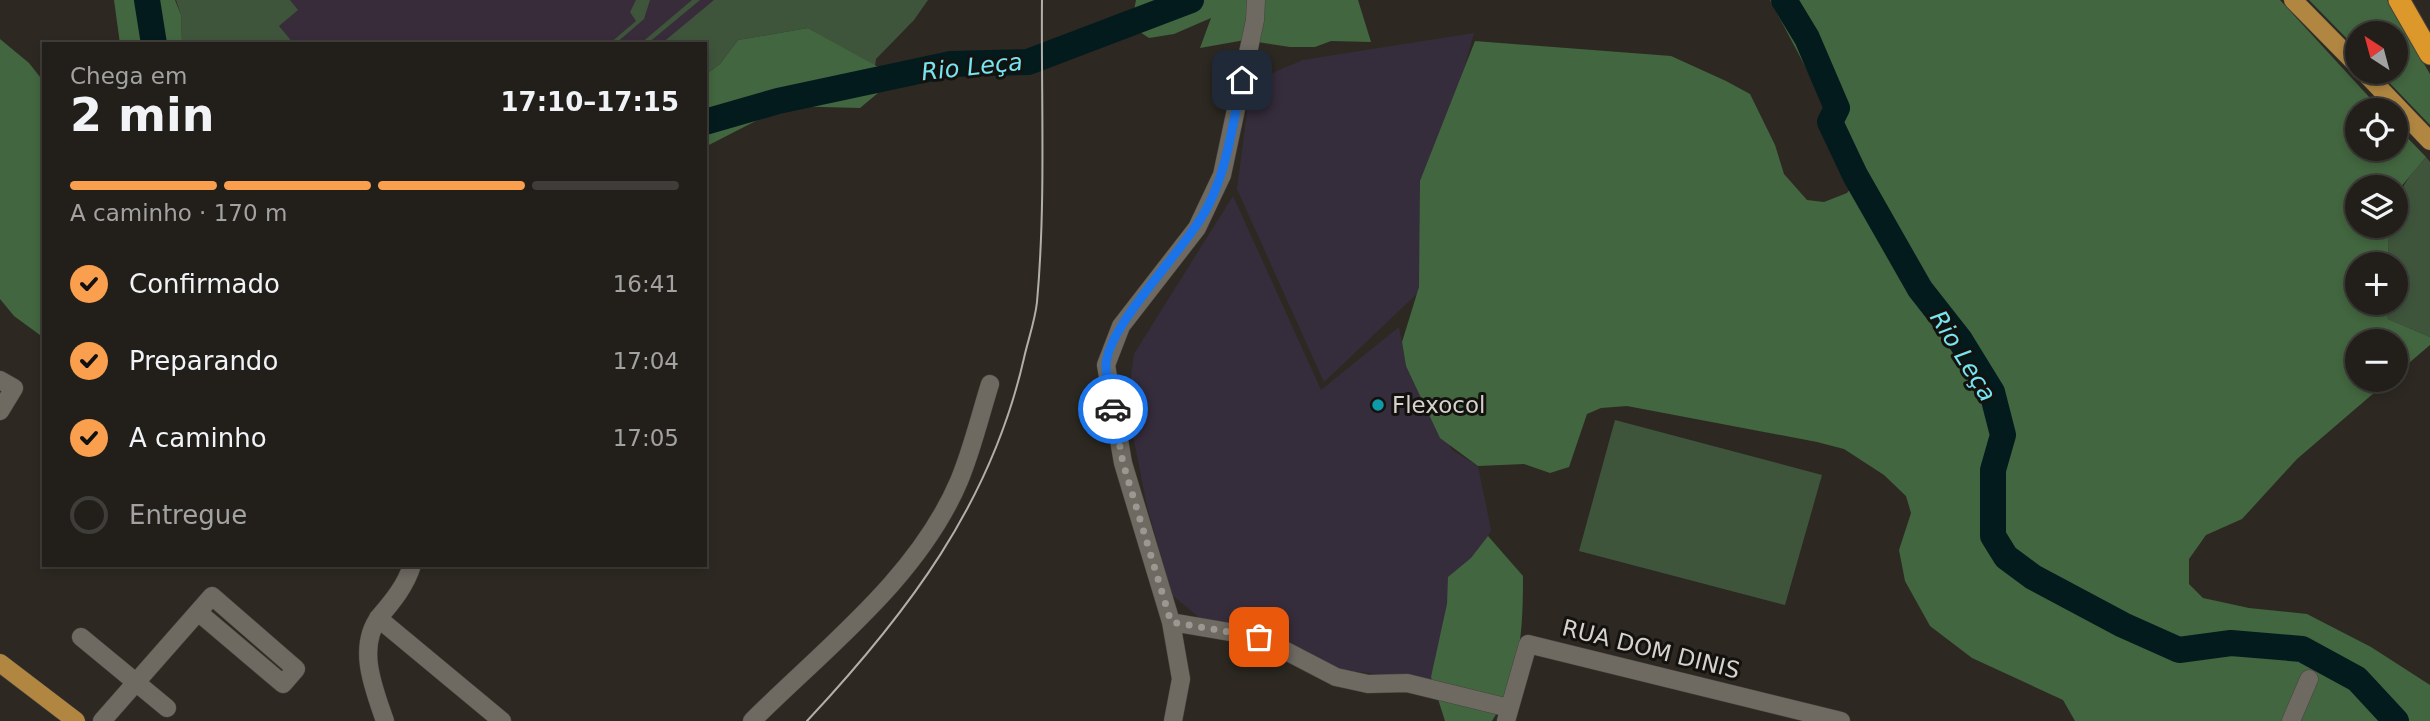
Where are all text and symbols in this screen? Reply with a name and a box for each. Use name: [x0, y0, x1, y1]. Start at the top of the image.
north arrow: [2345, 21, 2408, 84]
map controls: [2345, 21, 2408, 392]
water label: Rio Leça: [920, 48, 1024, 86]
pin: [1212, 50, 1272, 110]
icon: home: [1223, 61, 1261, 99]
text: Chega em: [70, 63, 187, 89]
text: 17:10–17:15: [500, 87, 679, 117]
text: 2 min: [70, 88, 214, 142]
button: locate: [2345, 98, 2408, 161]
button: layers: [2345, 175, 2408, 238]
text: A caminho · 170 m: [70, 200, 287, 226]
button: +: [2345, 252, 2408, 315]
icon: check: [70, 265, 108, 303]
text: Confirmado: [129, 269, 280, 299]
text: 16:41: [613, 271, 679, 297]
water label: Rio Leça: [1924, 305, 2002, 407]
button: −: [2345, 329, 2408, 392]
icon: check: [70, 342, 108, 380]
text: Preparando: [129, 346, 278, 376]
text: 17:04: [613, 348, 679, 374]
courier: [1078, 374, 1148, 444]
icon: car: [1094, 390, 1132, 428]
place label: Flexocol: [1392, 392, 1485, 418]
marker: Flexocol: [1370, 397, 1386, 413]
icon: check: [70, 419, 108, 457]
text: A caminho: [129, 423, 267, 453]
text: 17:05: [613, 425, 679, 451]
text: Entregue: [129, 500, 247, 530]
pin: [1229, 607, 1289, 667]
street label: RUA DOM DINIS: [1560, 614, 1742, 684]
icon: bag: [1240, 618, 1278, 656]

